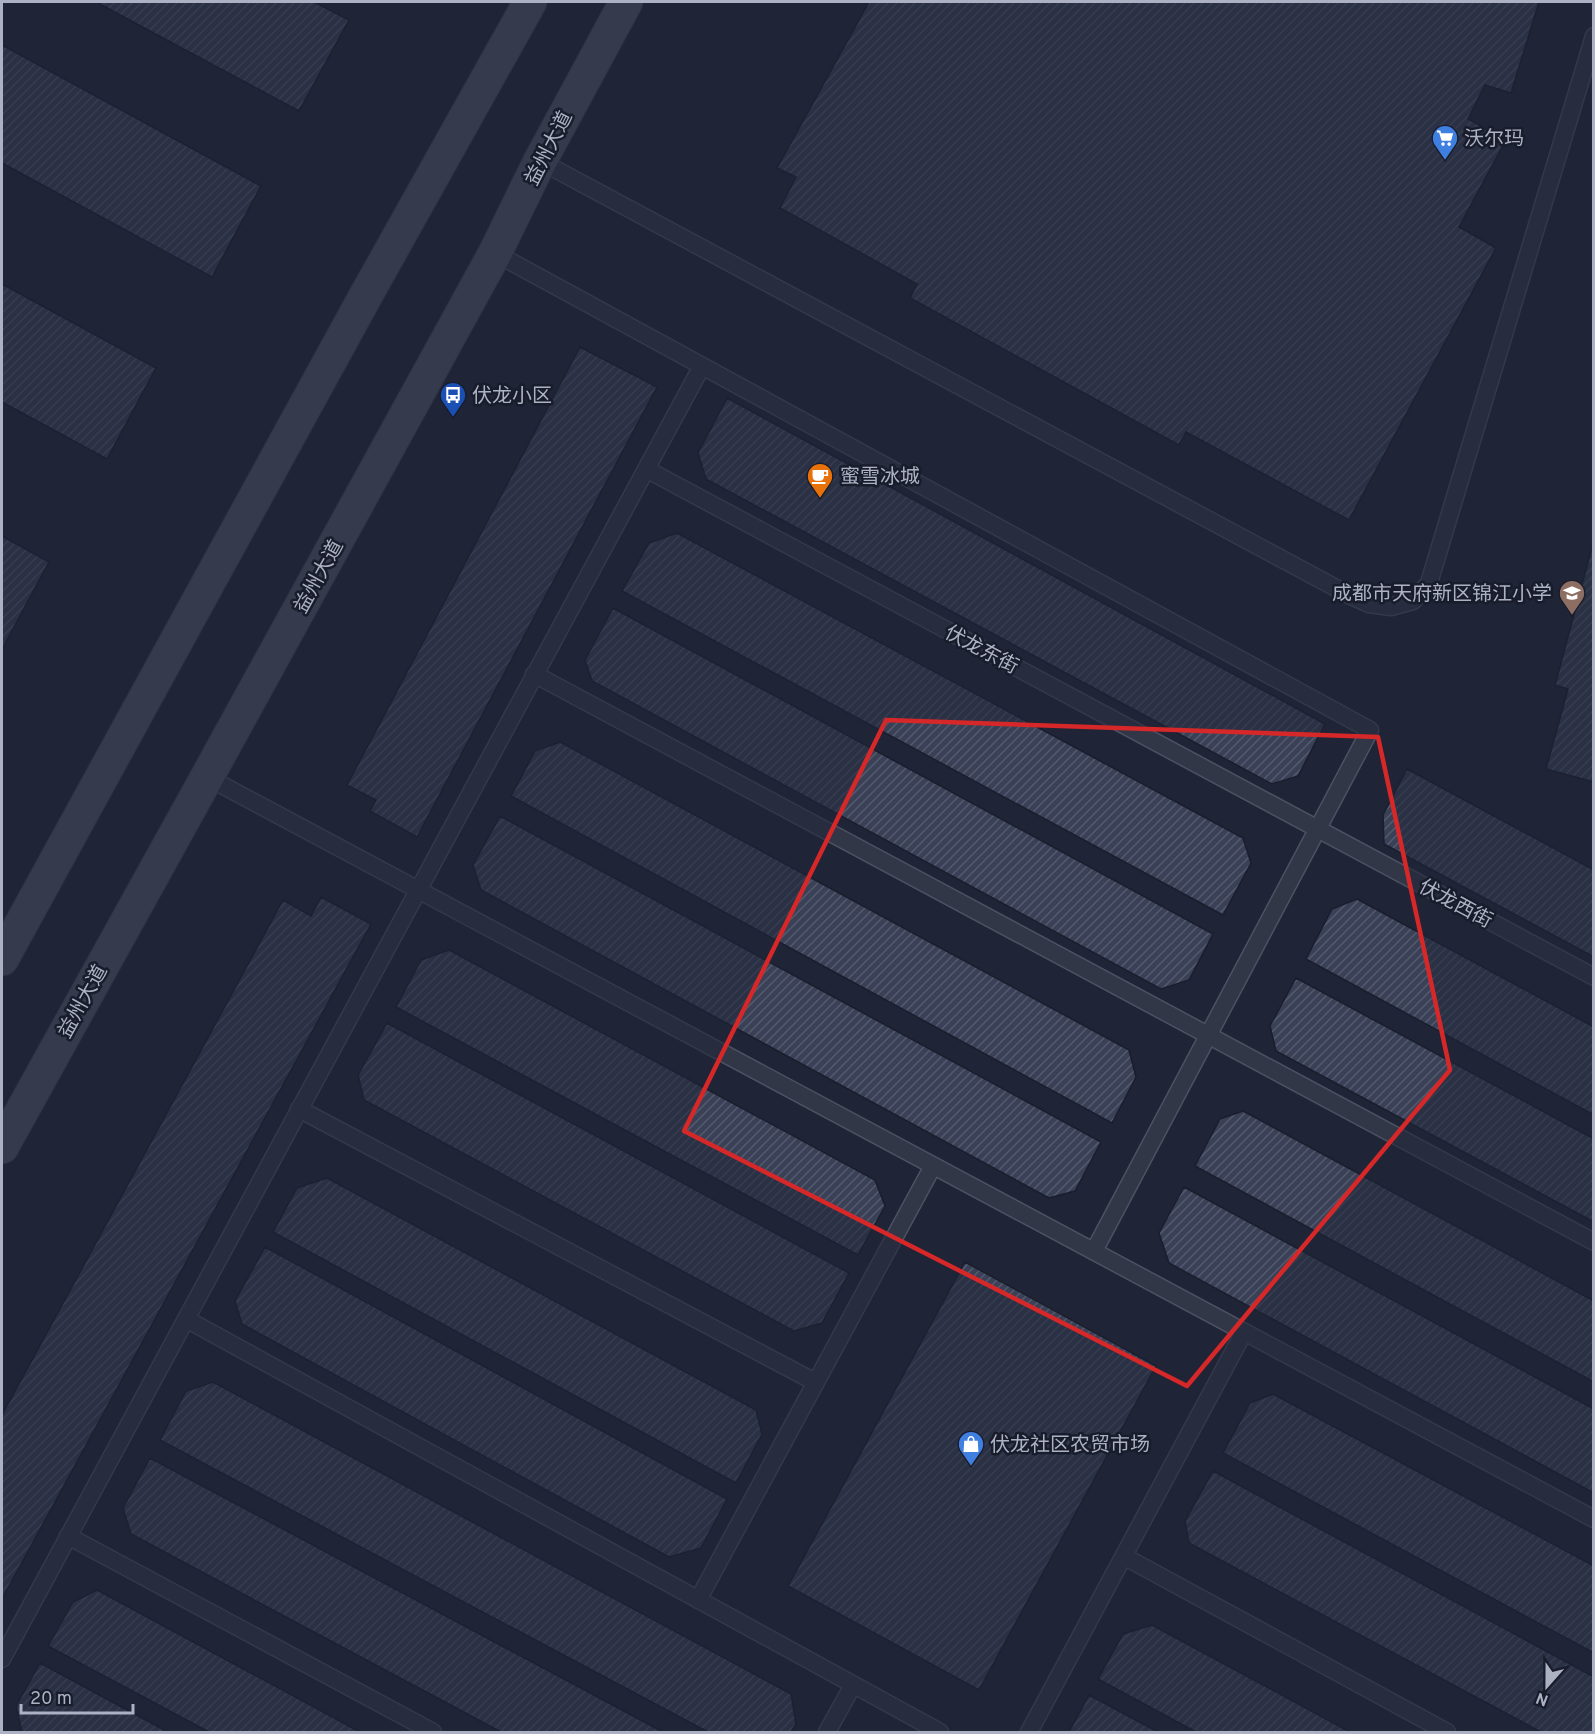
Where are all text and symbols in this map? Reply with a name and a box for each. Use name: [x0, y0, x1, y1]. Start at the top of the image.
street label: 益州大道: [520, 107, 580, 190]
supermarket icon: 沃尔玛: [1430, 123, 1460, 161]
place label: 沃尔玛: [1464, 127, 1524, 153]
bus stop icon: 伏龙小区: [438, 380, 468, 418]
place label: 伏龙小区: [472, 384, 552, 410]
cafe icon: 蜜雪冰城: [805, 461, 835, 499]
place label: 蜜雪冰城: [840, 465, 920, 491]
street label: 益州大道: [289, 536, 351, 618]
school or university icon: 成都市天府新区锦江小学: [1557, 578, 1587, 616]
place label: 成都市天府新区锦江小学: [1332, 582, 1552, 608]
street label: 伏龙东街: [940, 621, 1022, 681]
street label: 伏龙西街: [1414, 875, 1496, 935]
street label: 益州大道: [53, 961, 115, 1043]
shop icon: 伏龙社区农贸市场: [956, 1429, 986, 1467]
place label: 伏龙社区农贸市场: [990, 1433, 1150, 1459]
north arrow: [1517, 1656, 1577, 1716]
scale bar: [21, 1677, 134, 1715]
text: N: [1533, 1687, 1551, 1710]
text: 20 m: [30, 1688, 72, 1711]

